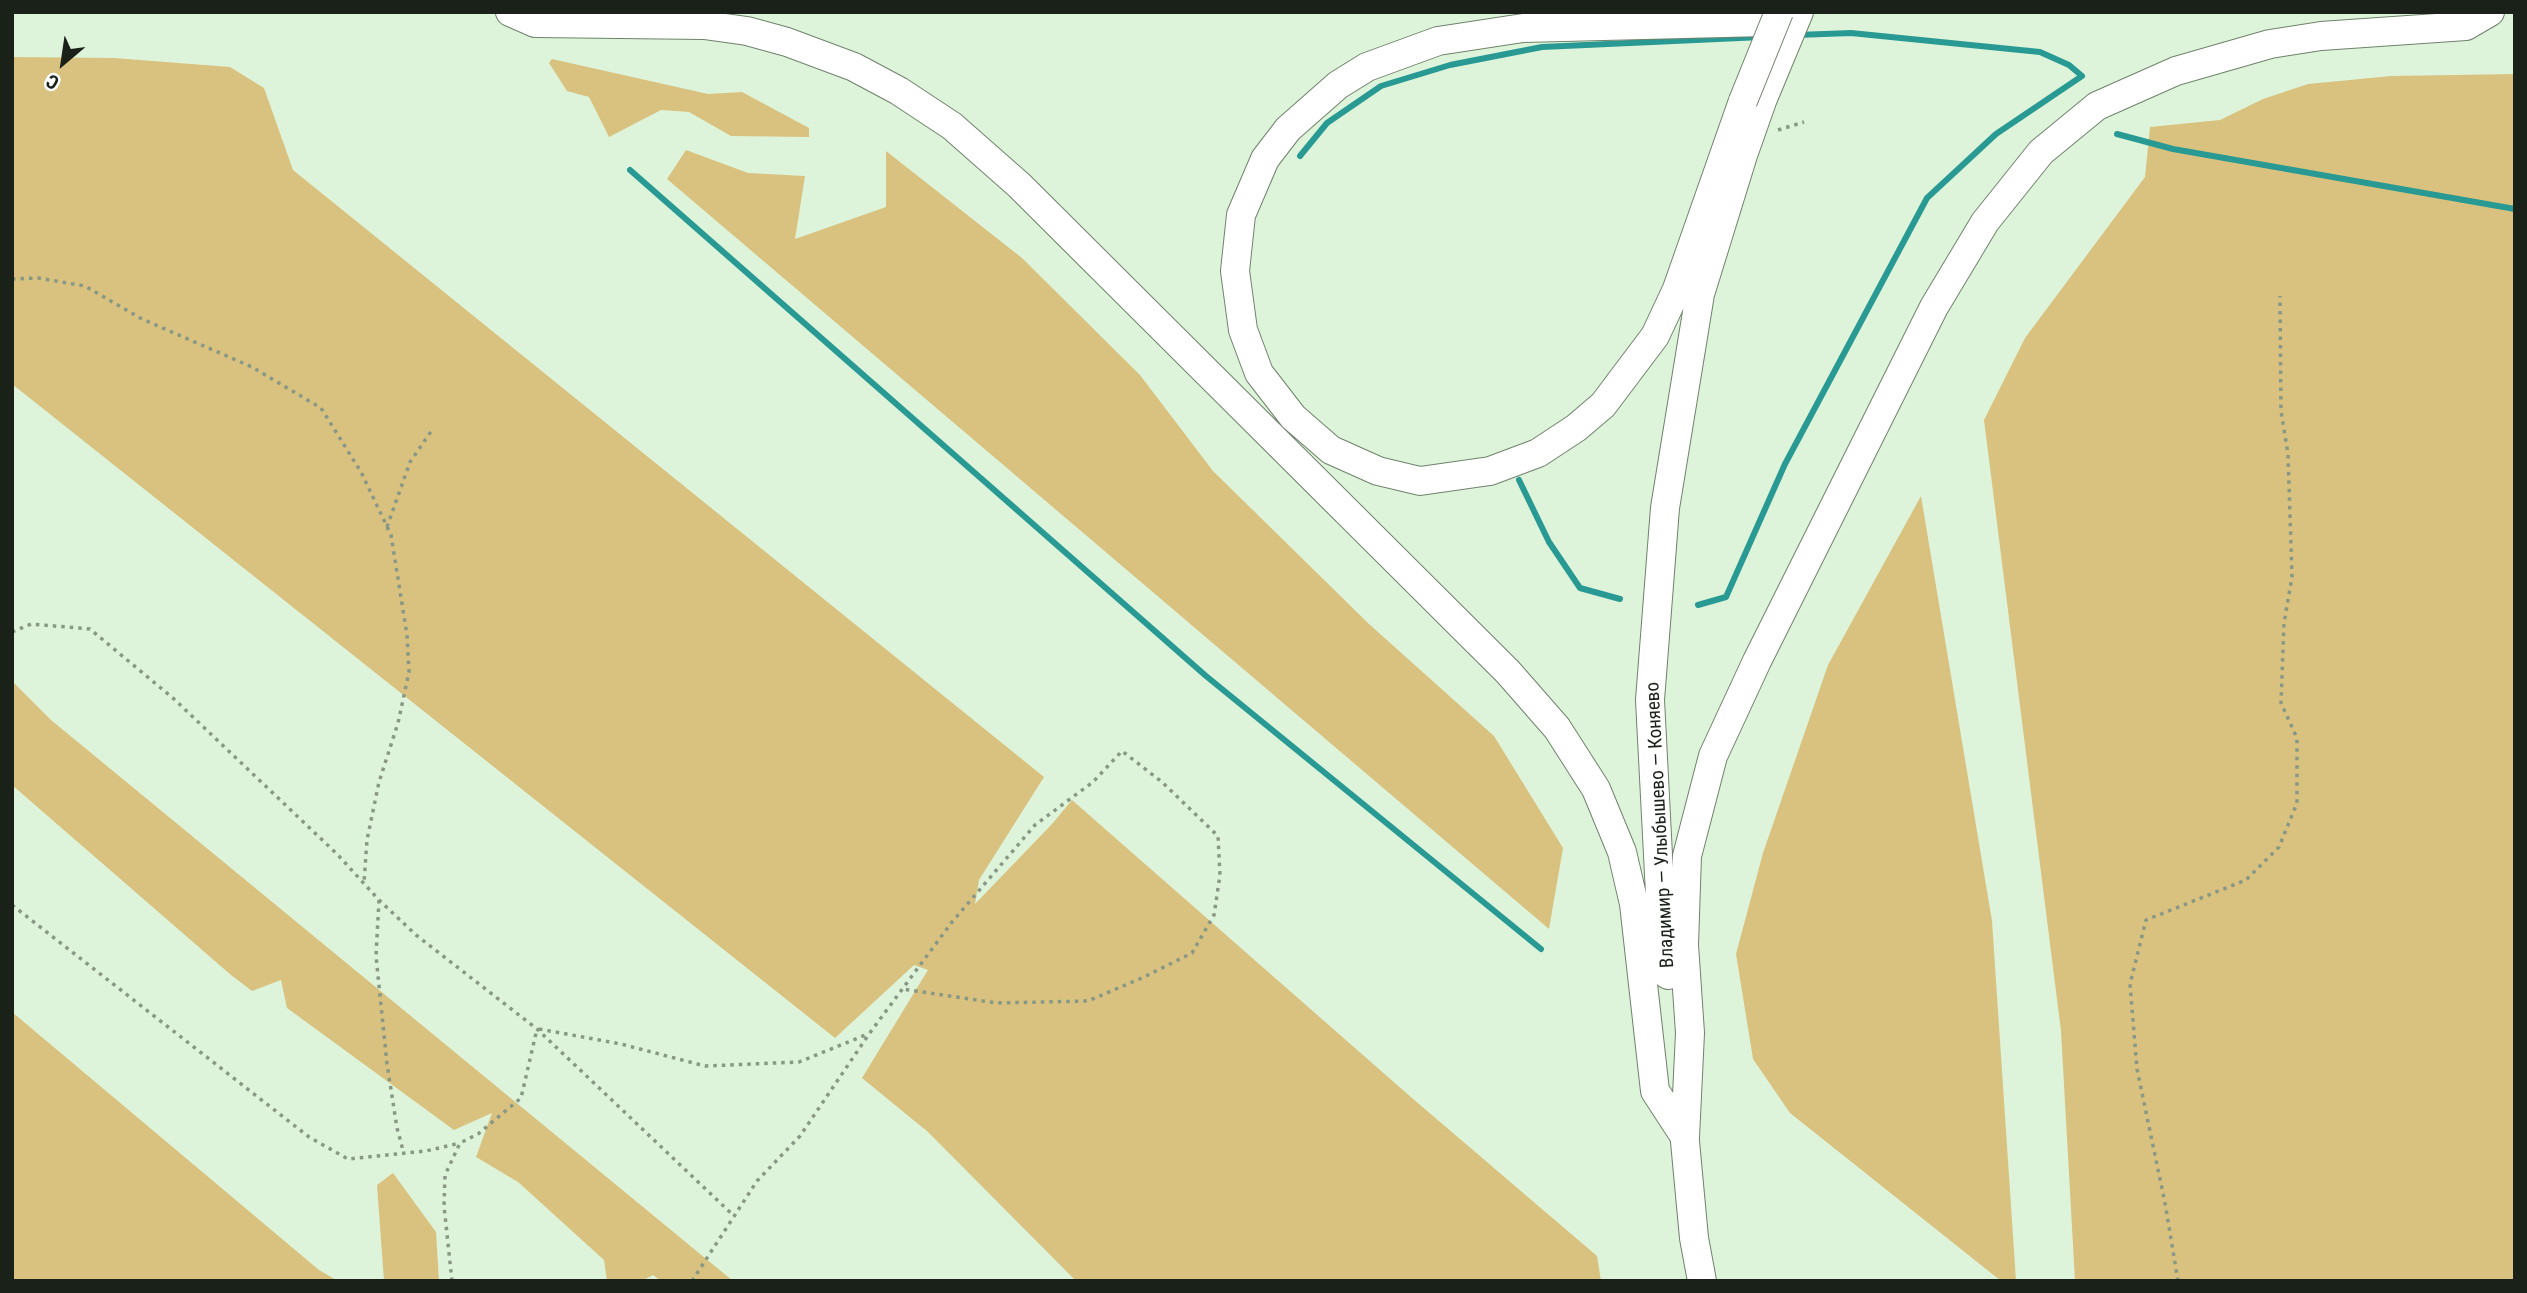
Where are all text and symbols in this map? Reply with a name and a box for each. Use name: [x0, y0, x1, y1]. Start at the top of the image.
north arrow: [28, 28, 98, 98]
text: С: [42, 69, 63, 94]
street label: Владимир — Улыбышево — Коняево: [1642, 681, 1680, 969]

